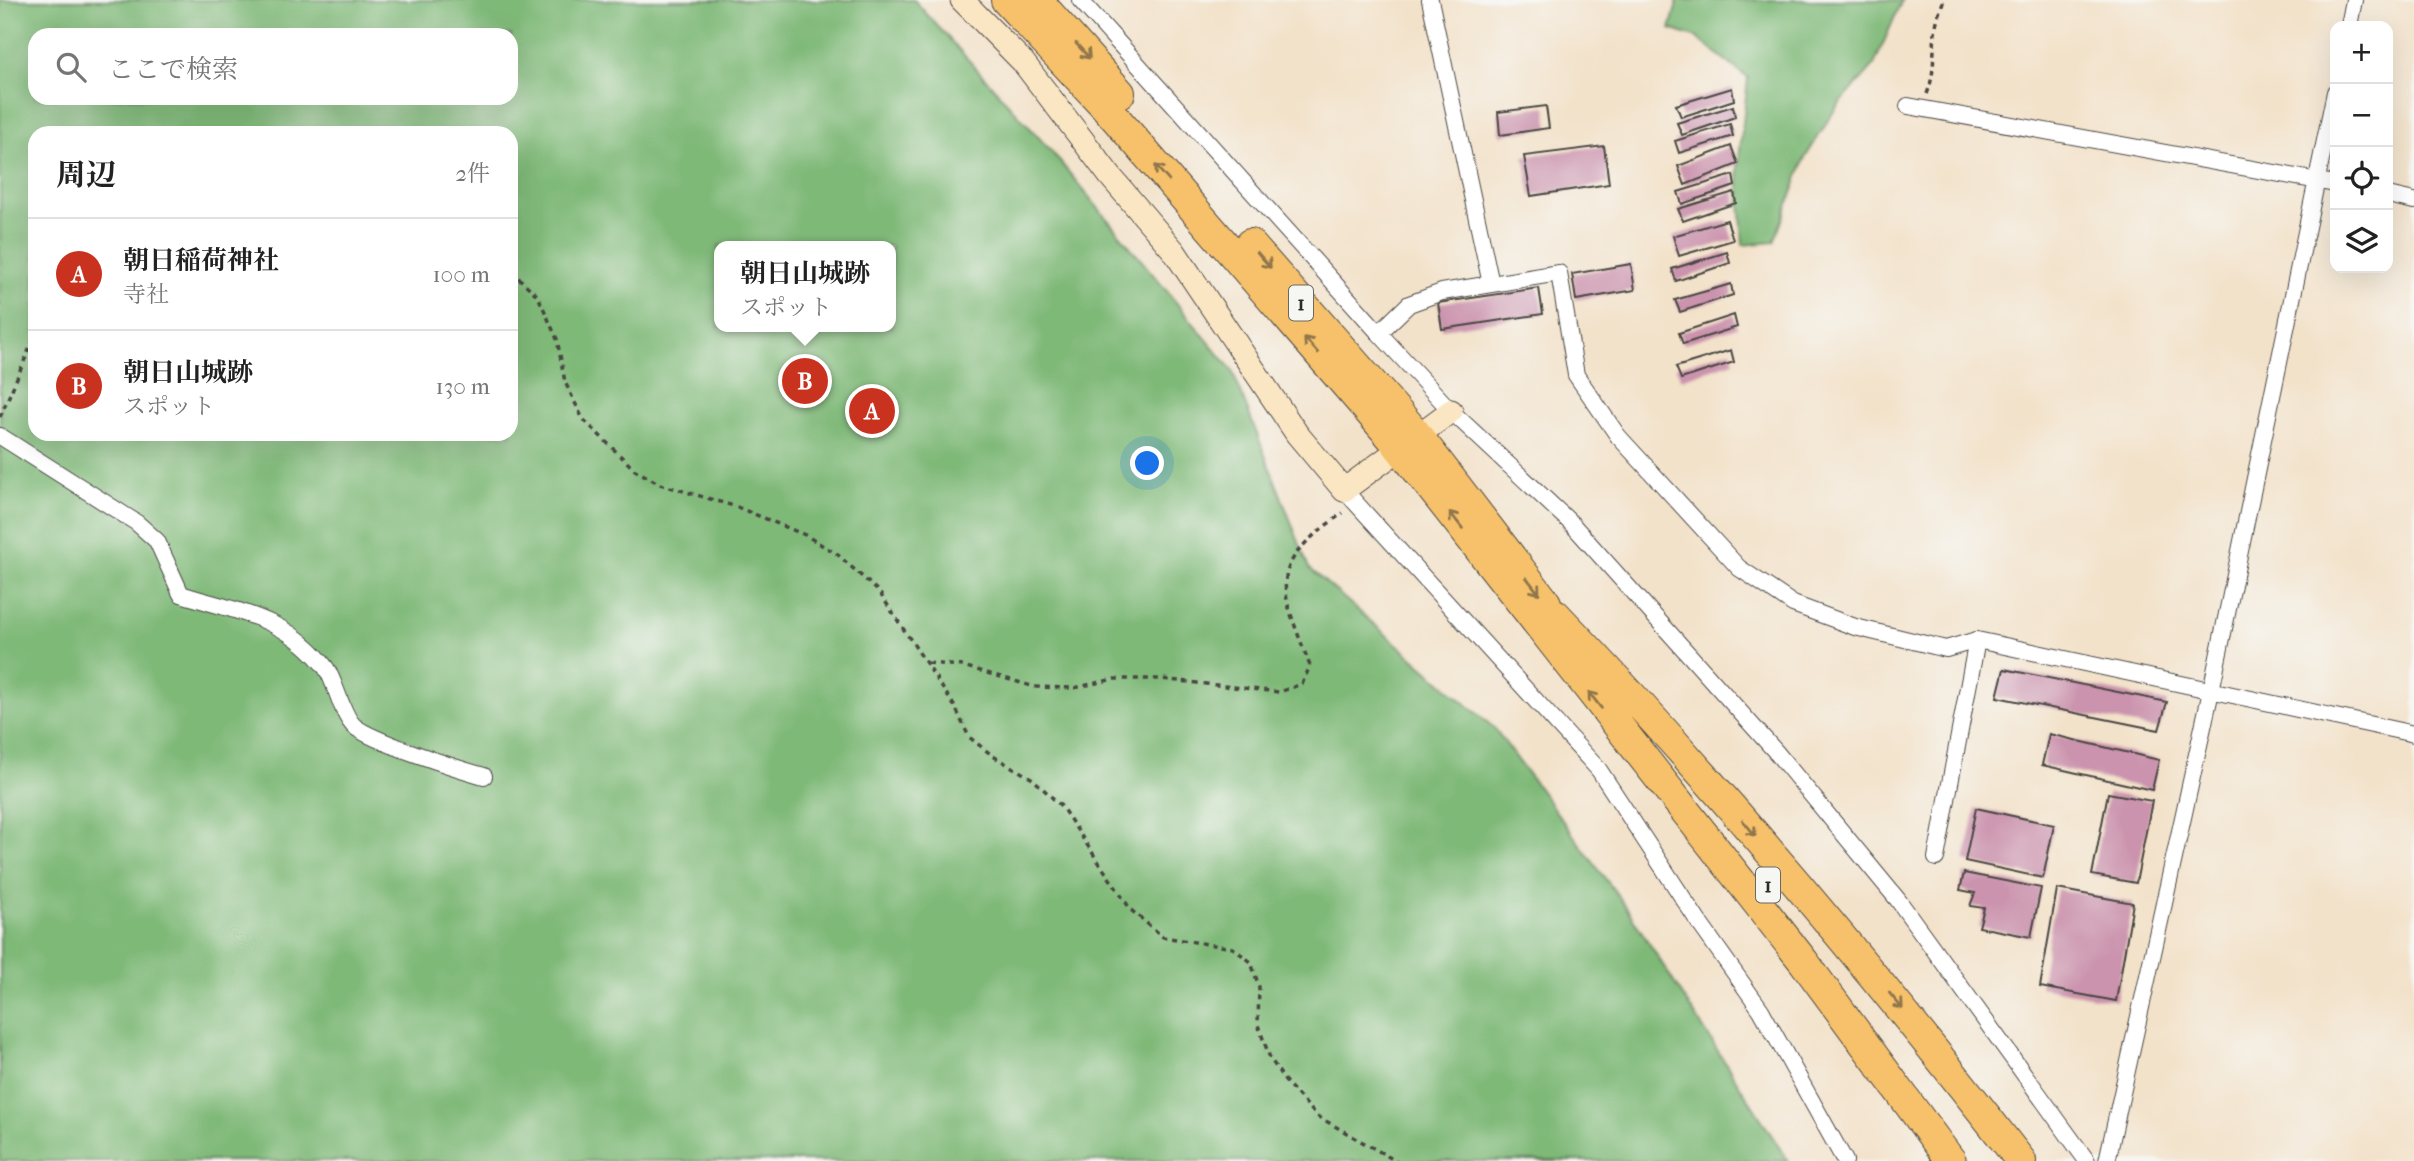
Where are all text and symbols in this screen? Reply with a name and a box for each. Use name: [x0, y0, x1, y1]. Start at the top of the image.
map controls: [2330, 21, 2393, 273]
button: +: [2330, 21, 2393, 84]
search box: [28, 28, 518, 105]
one-way arrow: [1074, 42, 1091, 59]
icon: search: [52, 48, 90, 86]
text: ここで検索: [108, 54, 238, 85]
button: −: [2330, 84, 2393, 147]
button: locate: [2330, 147, 2393, 210]
text: 周辺: [56, 158, 116, 193]
text: 2件: [455, 160, 490, 187]
one-way arrow: [1154, 164, 1170, 182]
button: layers: [2330, 210, 2393, 273]
popup: [714, 241, 896, 332]
text: 朝日稲荷神社: [123, 245, 279, 276]
one-way arrow: [1256, 250, 1272, 268]
text: 朝日山城跡: [740, 258, 870, 289]
text: A: [72, 261, 86, 288]
text: 100 m: [432, 261, 490, 288]
text: 寺社: [123, 281, 169, 308]
road number: 1: [1289, 286, 1313, 320]
text: スポット: [740, 294, 832, 321]
one-way arrow: [1302, 337, 1319, 354]
pin: B: [782, 355, 828, 407]
text: 朝日山城跡: [123, 357, 253, 388]
text: B: [72, 373, 86, 400]
text: 130 m: [436, 373, 490, 400]
pin: A: [849, 385, 895, 437]
text: スポット: [123, 393, 215, 420]
your location: [1130, 446, 1164, 480]
one-way arrow: [1448, 511, 1463, 530]
one-way arrow: [1526, 576, 1541, 595]
one-way arrow: [1588, 691, 1603, 709]
one-way arrow: [1741, 819, 1757, 837]
road number: 1: [1756, 868, 1780, 903]
one-way arrow: [1888, 992, 1904, 1010]

